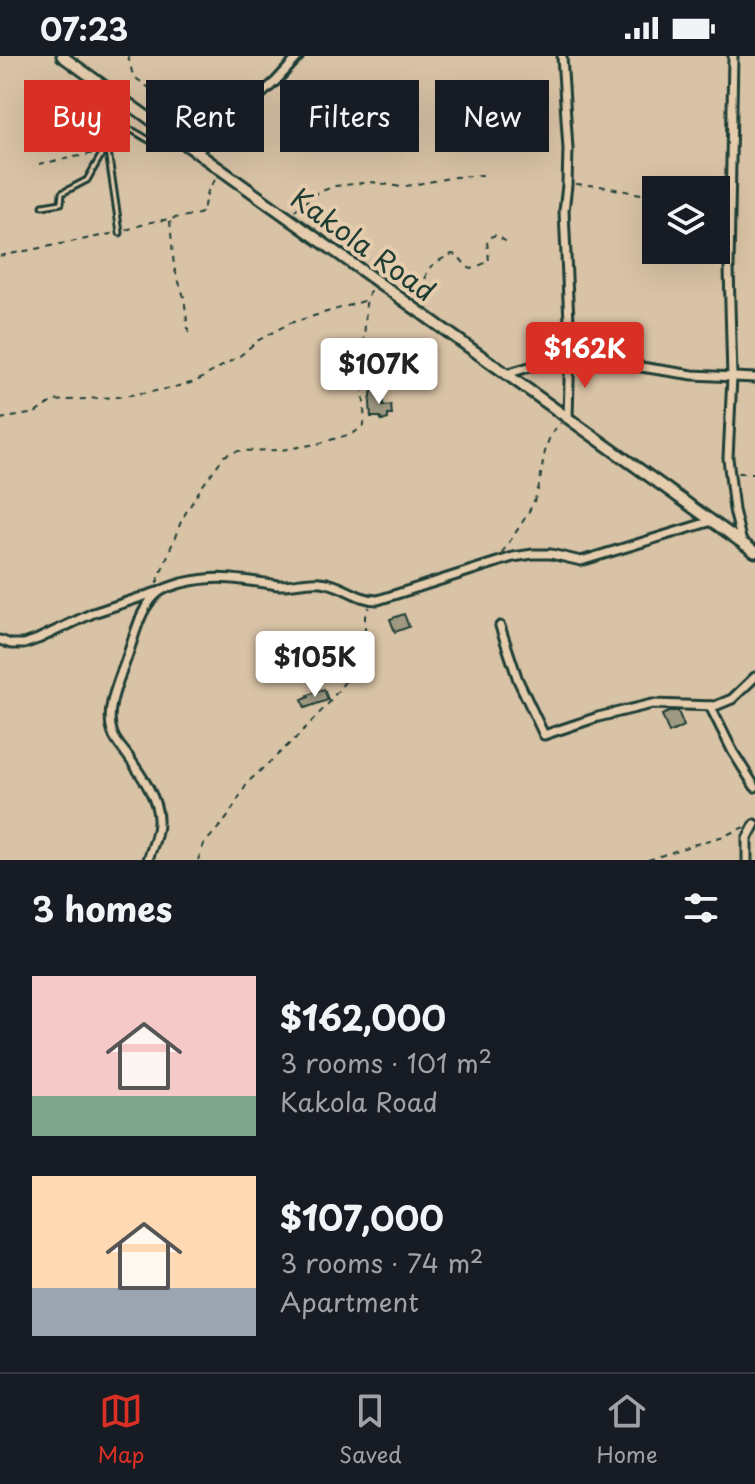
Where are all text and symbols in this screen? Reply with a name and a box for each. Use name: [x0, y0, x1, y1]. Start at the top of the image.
text: 07:23: [40, 6, 128, 51]
chip: Buy: [24, 80, 130, 152]
chip: Rent: [146, 80, 264, 152]
chip: Filters: [280, 80, 419, 152]
chip: New: [435, 80, 549, 152]
street label: Kakola Road: [282, 176, 445, 311]
map controls: [642, 176, 730, 264]
button: layers: [642, 176, 730, 264]
pin: $162K: [529, 322, 641, 390]
text: $162K: [544, 328, 626, 367]
pin: $107K: [323, 338, 435, 406]
text: $107K: [339, 344, 419, 383]
pin: $105K: [259, 631, 371, 699]
text: $105K: [274, 637, 356, 676]
text: 3 homes: [32, 882, 172, 934]
icon: filters: [679, 886, 723, 930]
text: $162,000: [280, 991, 446, 1043]
icon: home: [96, 1008, 192, 1104]
text: 3 rooms · 101 m²: [280, 1043, 492, 1082]
text: Kakola Road: [280, 1082, 438, 1121]
text: $107,000: [280, 1191, 444, 1243]
icon: home: [96, 1208, 192, 1304]
text: 3 rooms · 74 m²: [280, 1243, 484, 1282]
text: Apartment: [280, 1282, 419, 1321]
tab: Map: [97, 1389, 144, 1470]
tab: Saved: [339, 1389, 402, 1470]
tab: Home: [596, 1389, 658, 1470]

